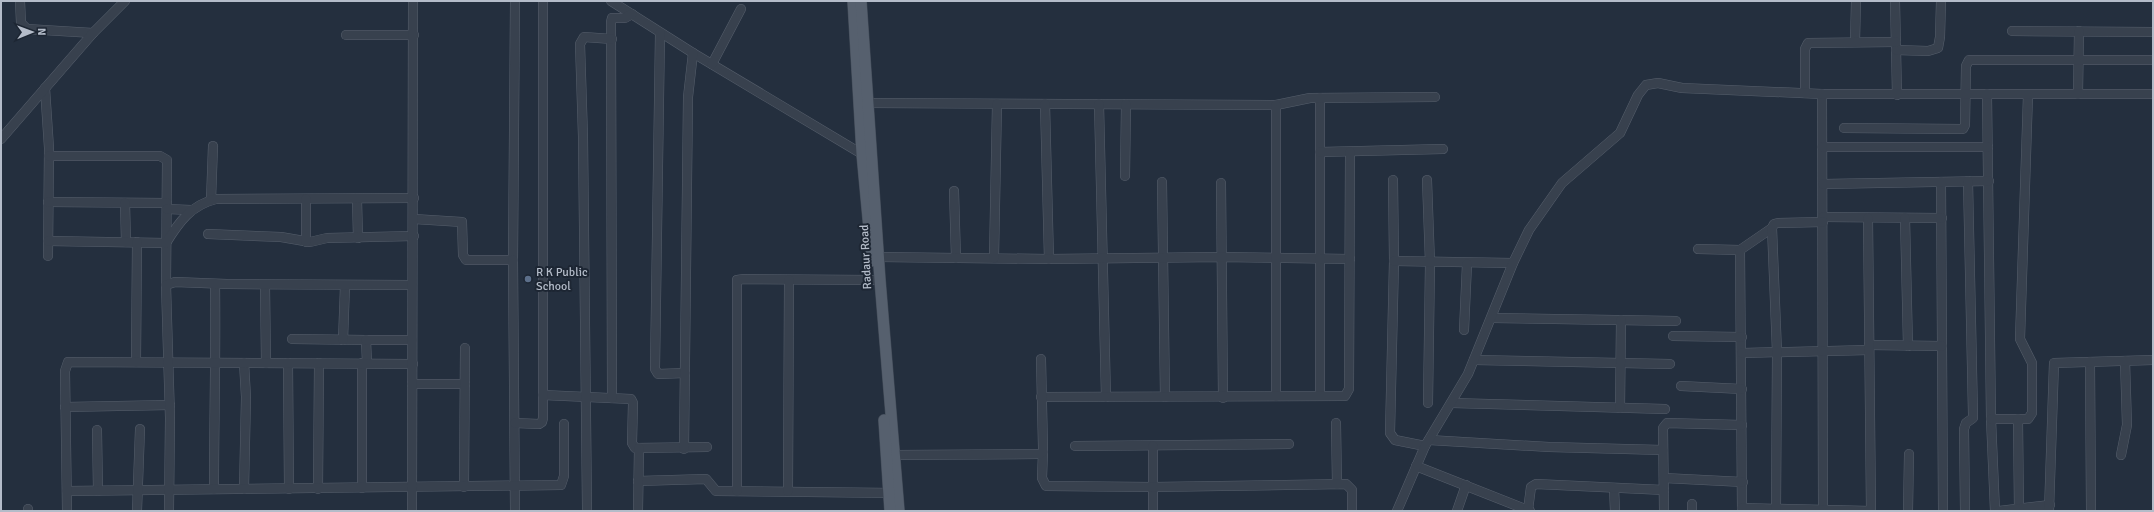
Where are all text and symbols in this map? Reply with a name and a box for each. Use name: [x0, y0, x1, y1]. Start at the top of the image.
north arrow: [12, 12, 52, 52]
text: N: [35, 28, 48, 36]
street label: Radaur Road: [857, 224, 875, 290]
place label: R K Public School: [536, 265, 588, 294]
marker: R K Public School: [523, 274, 533, 284]

